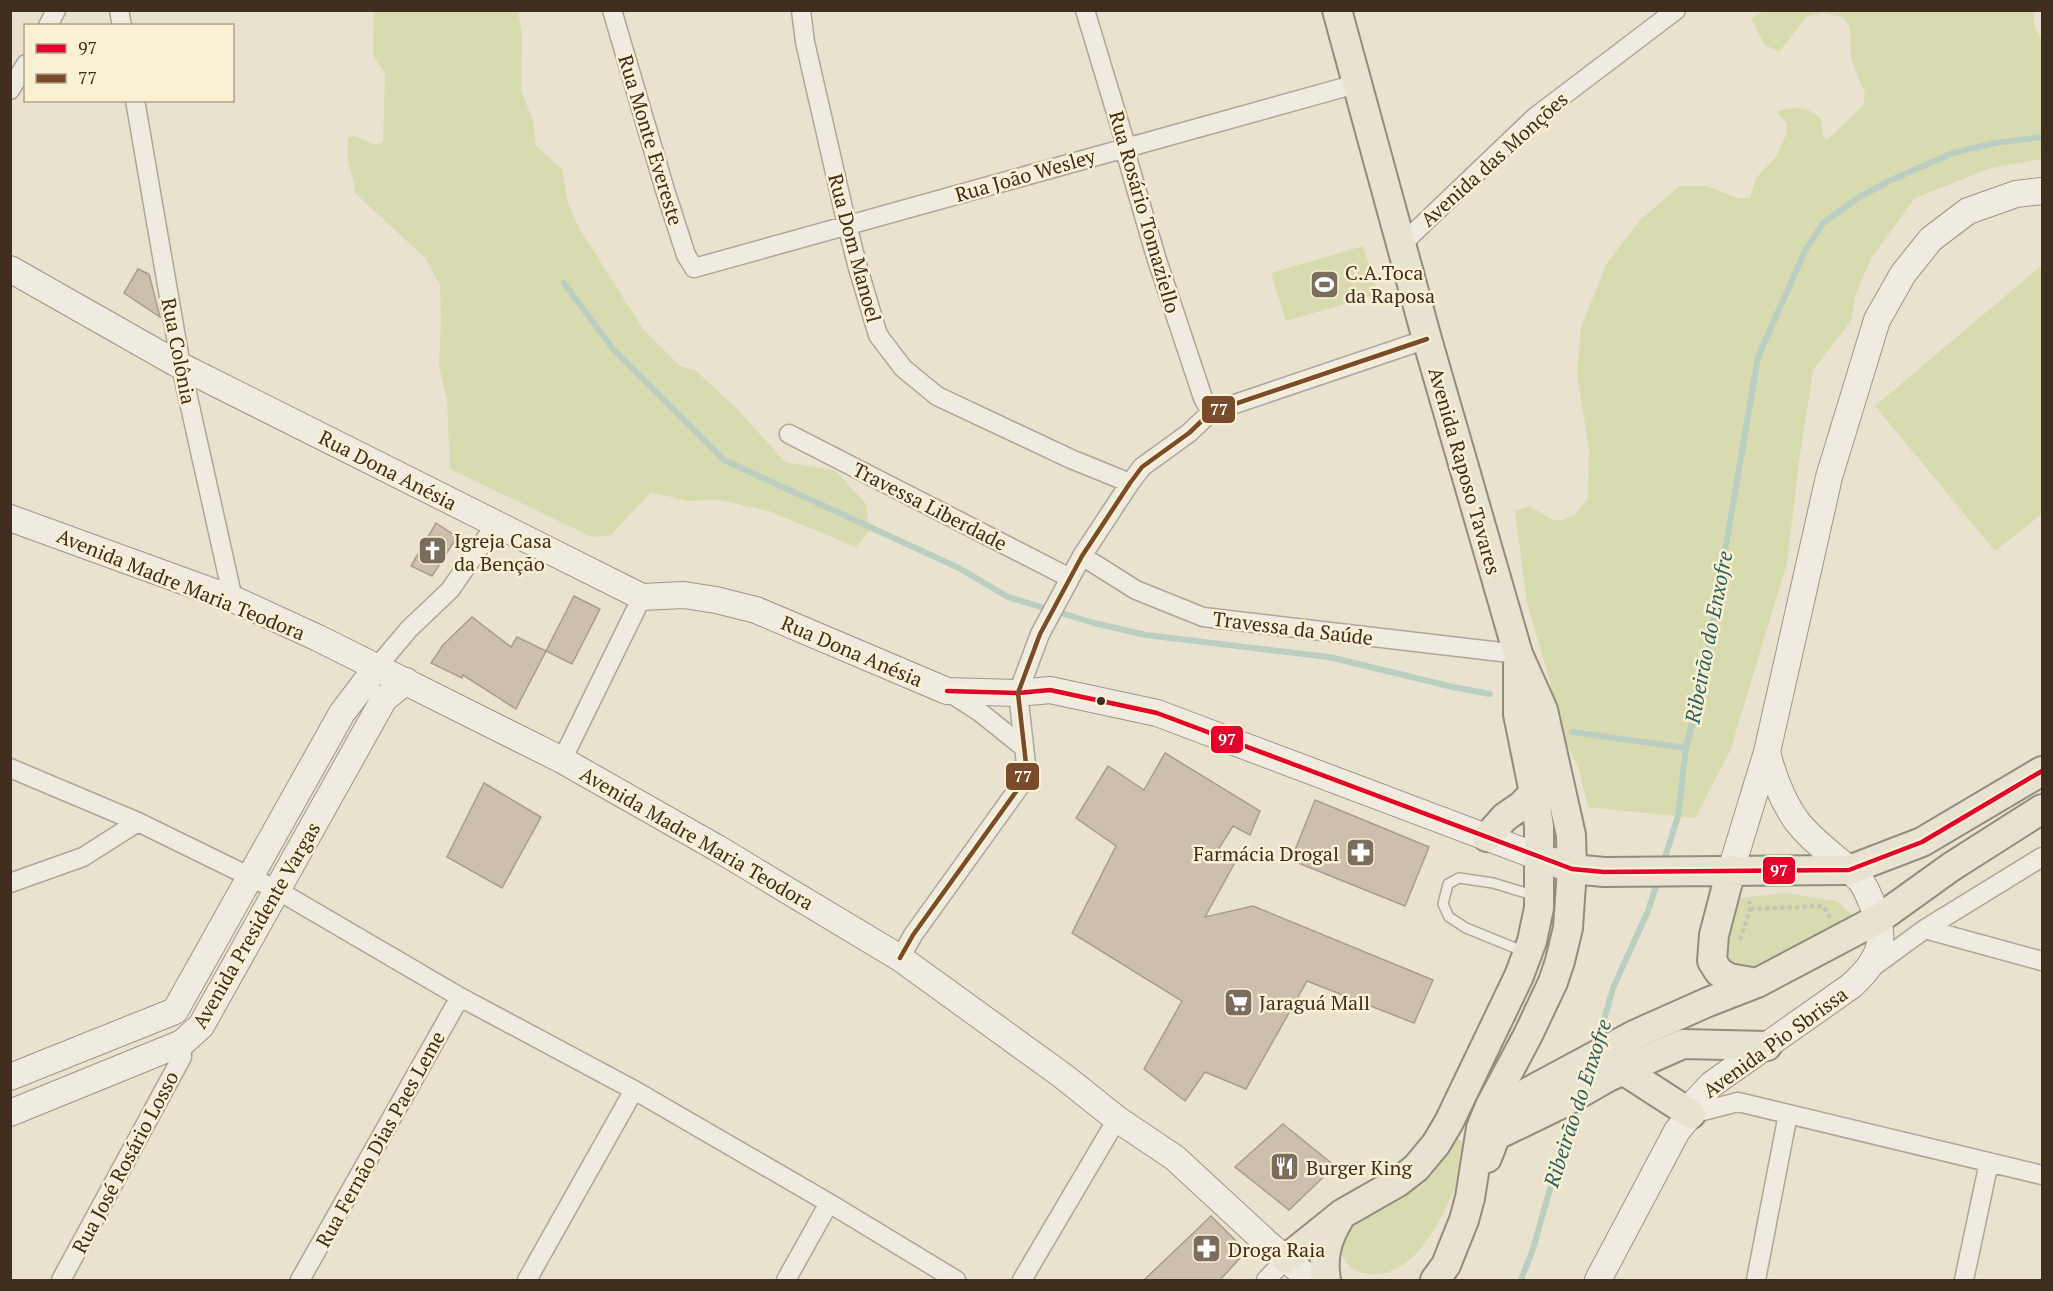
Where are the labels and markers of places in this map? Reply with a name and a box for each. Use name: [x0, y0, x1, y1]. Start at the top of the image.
place label: C.A.Toca da Raposa: [1345, 259, 1435, 309]
sports icon: C.A.Toca da Raposa: [1308, 268, 1340, 300]
place label: Igreja Casa da Benção: [454, 527, 552, 577]
church icon: Igreja Casa da Benção: [417, 535, 449, 567]
unlabelled marker: [1095, 695, 1107, 707]
pharmacy icon: Farmácia Drogal: [1344, 837, 1376, 869]
place label: Farmácia Drogal: [1193, 840, 1339, 867]
supermarket icon: Jaraguá Mall: [1222, 986, 1254, 1018]
place label: Jaraguá Mall: [1259, 989, 1370, 1016]
restaurant icon: Burger King: [1269, 1151, 1301, 1183]
place label: Burger King: [1306, 1154, 1412, 1181]
pharmacy icon: Droga Raia: [1191, 1233, 1223, 1265]
place label: Droga Raia: [1228, 1236, 1325, 1263]

